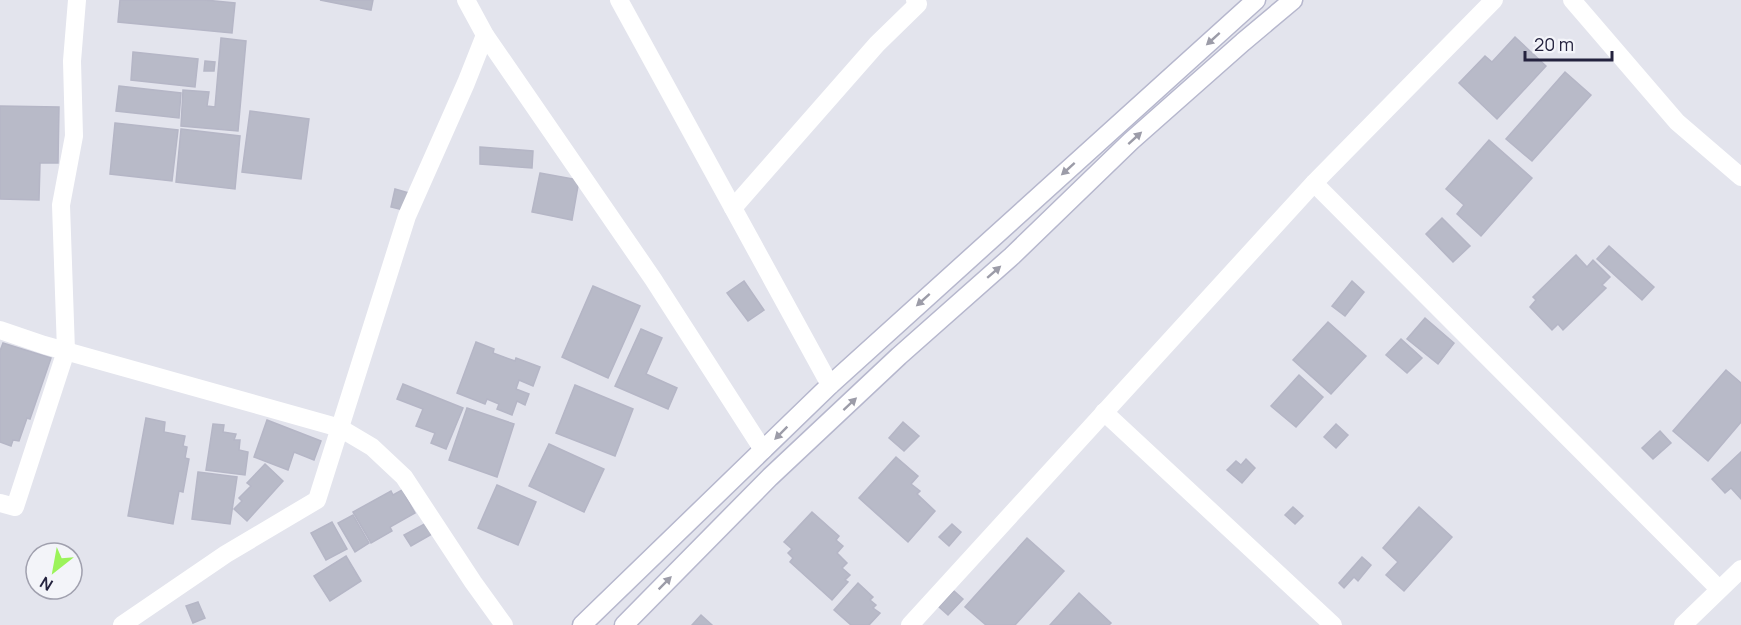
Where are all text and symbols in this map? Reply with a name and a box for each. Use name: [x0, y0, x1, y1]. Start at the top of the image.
scale bar: [1525, 24, 1612, 62]
one-way arrow: [1206, 32, 1221, 45]
text: 20 m: [1534, 32, 1574, 56]
one-way arrow: [1127, 132, 1142, 145]
one-way arrow: [1060, 162, 1075, 176]
one-way arrow: [986, 266, 1001, 279]
one-way arrow: [916, 293, 931, 307]
one-way arrow: [842, 397, 856, 411]
one-way arrow: [774, 426, 788, 440]
north arrow: [24, 541, 84, 601]
text: N: [36, 571, 57, 596]
one-way arrow: [658, 576, 672, 591]

